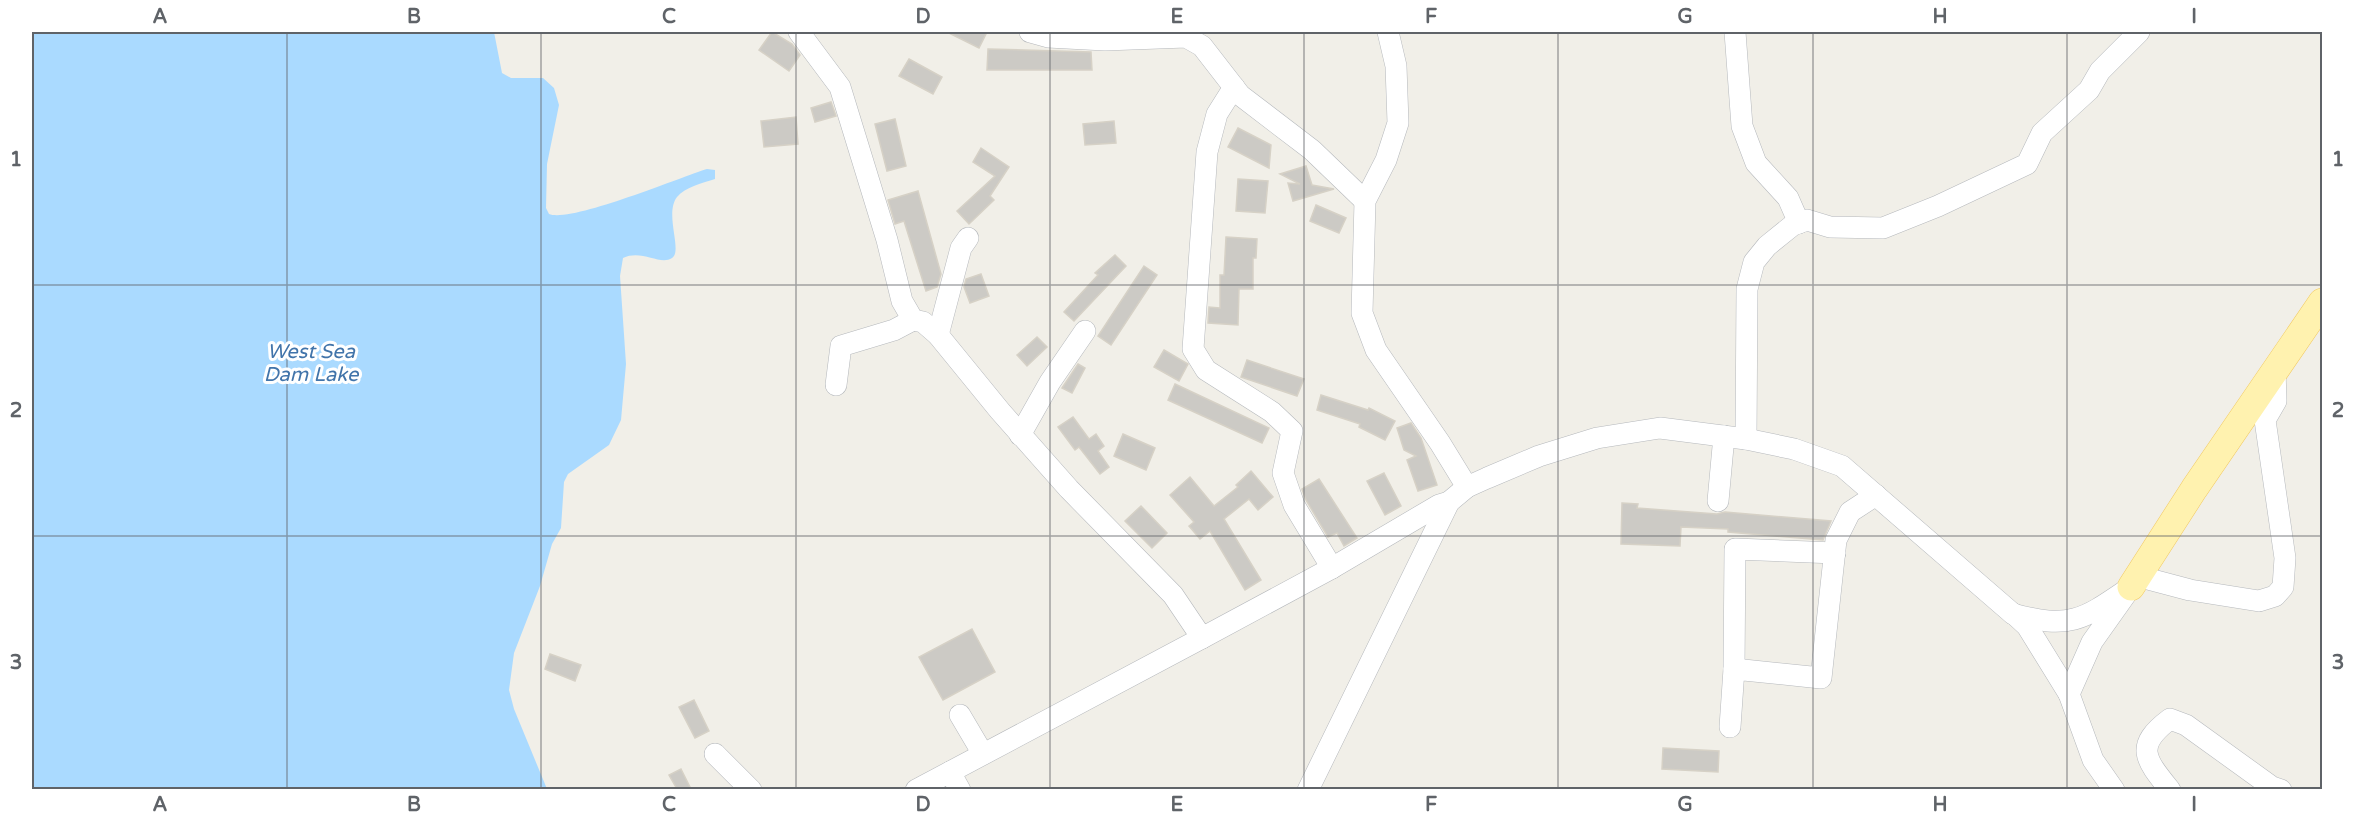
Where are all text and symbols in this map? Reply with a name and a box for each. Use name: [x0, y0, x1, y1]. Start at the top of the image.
text: A: [153, 5, 168, 29]
text: B: [407, 5, 421, 29]
text: C: [662, 5, 676, 29]
text: D: [915, 5, 931, 29]
text: E: [1171, 5, 1184, 29]
text: F: [1425, 5, 1437, 29]
text: G: [1677, 5, 1693, 29]
text: H: [1932, 5, 1948, 29]
text: I: [2191, 5, 2197, 29]
text: 1: [10, 148, 22, 172]
text: 1: [2332, 148, 2344, 172]
water label: West Sea Dam Lake: [264, 340, 360, 387]
text: 2: [10, 399, 22, 423]
text: 2: [2332, 399, 2344, 423]
text: 3: [10, 651, 22, 675]
text: 3: [2332, 651, 2344, 675]
text: A: [153, 793, 168, 817]
text: B: [407, 793, 421, 817]
text: C: [662, 793, 676, 817]
text: D: [915, 793, 931, 817]
text: E: [1171, 793, 1184, 817]
text: F: [1425, 793, 1437, 817]
text: G: [1677, 793, 1693, 817]
text: H: [1932, 793, 1948, 817]
text: I: [2191, 793, 2197, 817]

